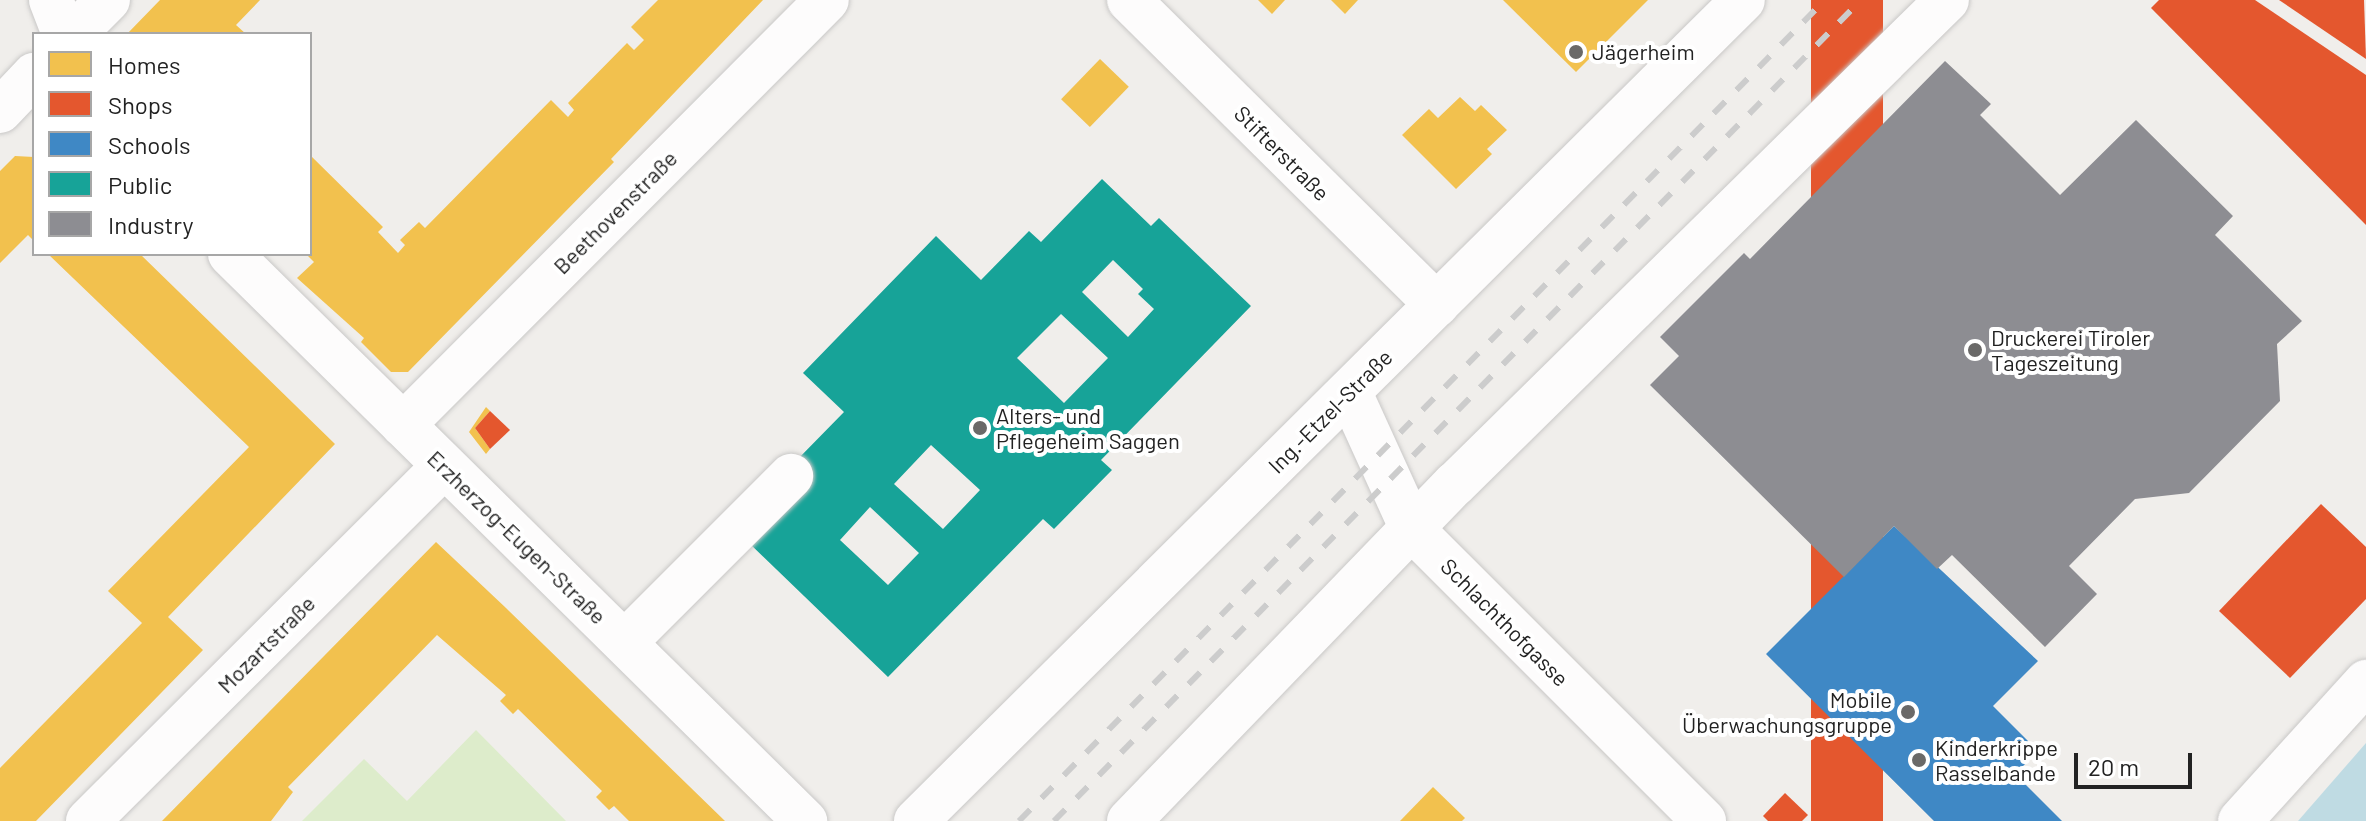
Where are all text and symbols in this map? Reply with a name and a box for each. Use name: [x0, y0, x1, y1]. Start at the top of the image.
legend: [32, 32, 312, 256]
place label: Jägerheim: [1592, 39, 1695, 65]
marker: Jägerheim: [1567, 43, 1585, 61]
text: Homes: [108, 50, 181, 79]
text: Shops: [108, 90, 173, 119]
street label: Stifterstraße: [1229, 100, 1335, 206]
text: Schools: [108, 130, 191, 159]
street label: Beethovenstraße: [548, 145, 682, 279]
text: Public: [108, 170, 172, 199]
text: Industry: [108, 210, 194, 239]
place label: Druckerei Tiroler Tageszeitung: [1991, 324, 2150, 376]
marker: Druckerei Tiroler Tageszeitung: [1966, 341, 1984, 359]
street label: Ing.-Etzel-Straße: [1263, 344, 1397, 478]
place label: Alters- und Pflegeheim Saggen: [996, 402, 1180, 454]
marker: Alters- und Pflegeheim Saggen: [971, 419, 989, 437]
street label: Erzherzog-Eugen-Straße: [422, 445, 612, 629]
street label: Schlachthofgasse: [1436, 553, 1574, 691]
street label: Mozartstraße: [212, 590, 320, 698]
place label: Mobile Überwachungsgruppe: [1682, 686, 1892, 738]
marker: Mobile Überwachungsgruppe: [1899, 703, 1917, 721]
place label: Kinderkrippe Rasselbande: [1935, 734, 2058, 786]
scale bar: [2078, 737, 2196, 787]
marker: Kinderkrippe Rasselbande: [1910, 751, 1928, 769]
text: 20 m: [2088, 752, 2139, 781]

